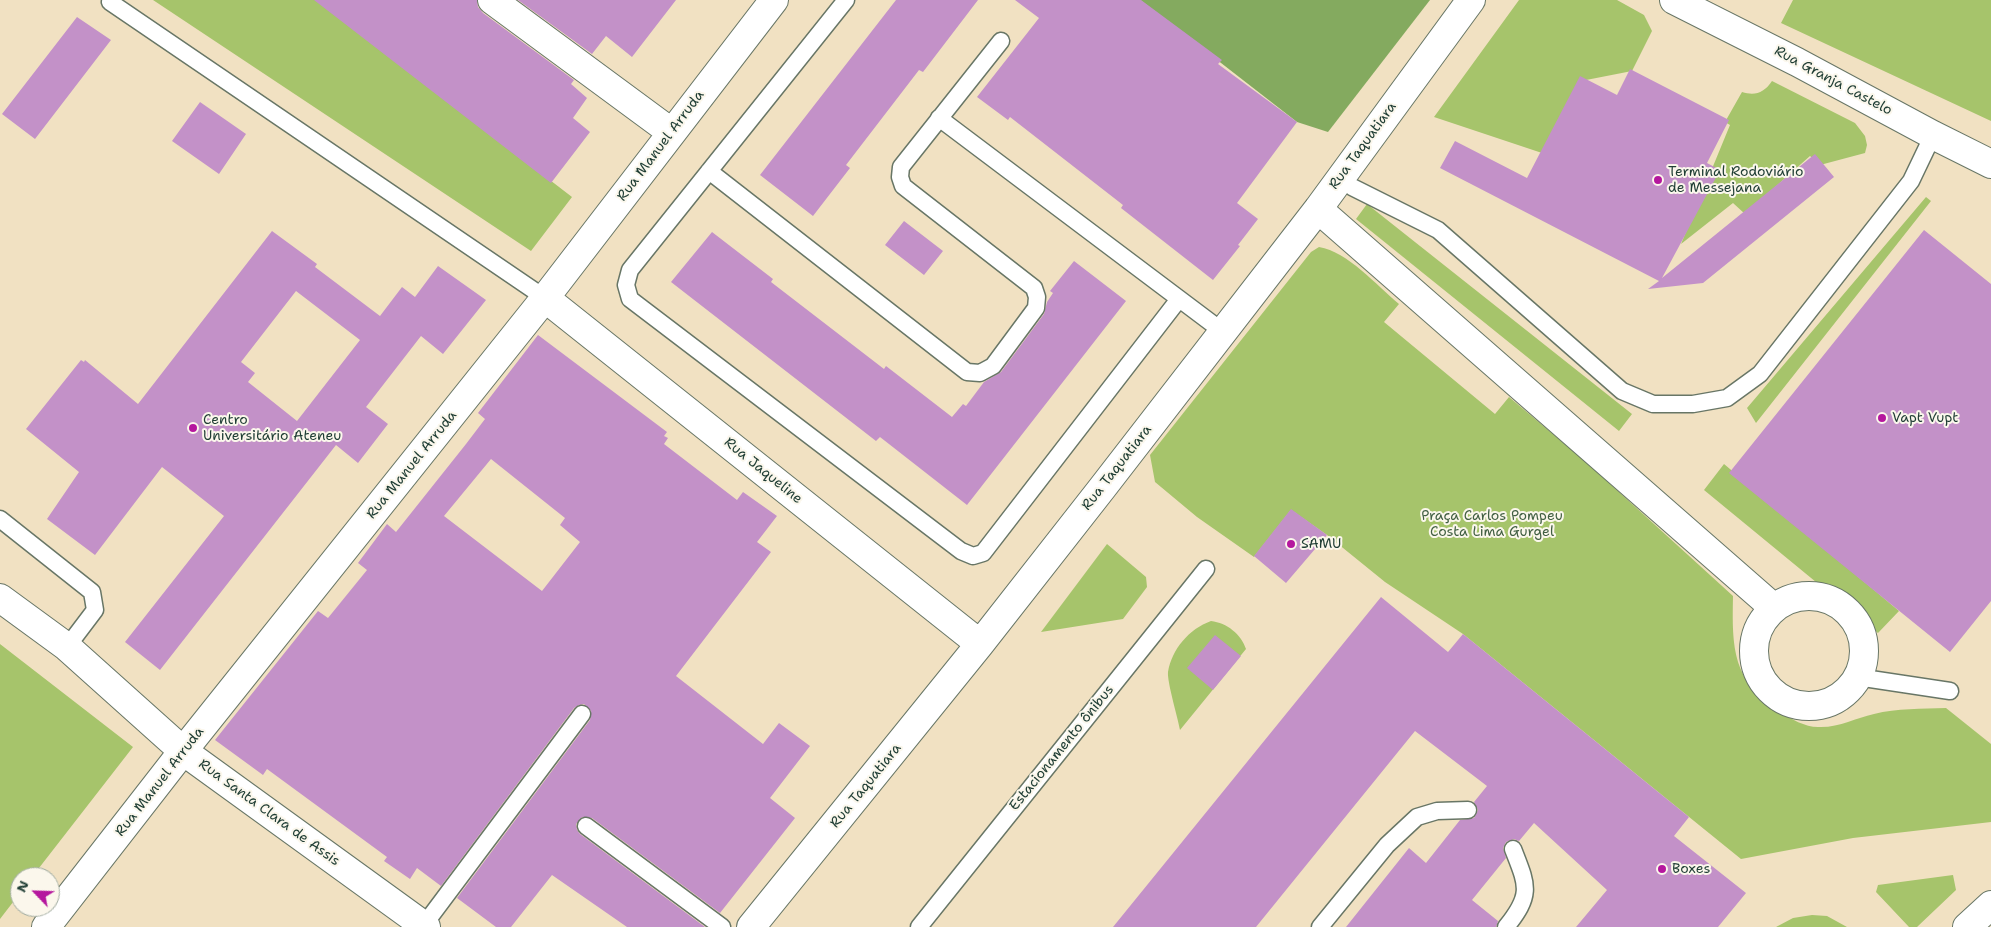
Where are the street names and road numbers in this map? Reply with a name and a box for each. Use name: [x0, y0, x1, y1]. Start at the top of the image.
street label: Rua Granja Castelo: [1771, 43, 1895, 119]
street label: Rua Manuel Arruda: [614, 87, 708, 205]
street label: Rua Taquatiara: [1326, 99, 1400, 193]
street label: Rua Manuel Arruda: [363, 408, 461, 522]
street label: Rua Taquatiara: [1079, 422, 1155, 514]
street label: Rua Jaqueline: [720, 434, 806, 508]
street label: Estacionamento ônibus: [1006, 682, 1118, 814]
street label: Rua Manuel Arruda: [112, 724, 208, 840]
street label: Rua Taquatiara: [827, 740, 905, 832]
street label: Rua Santa Clara de Assis: [195, 756, 343, 870]

